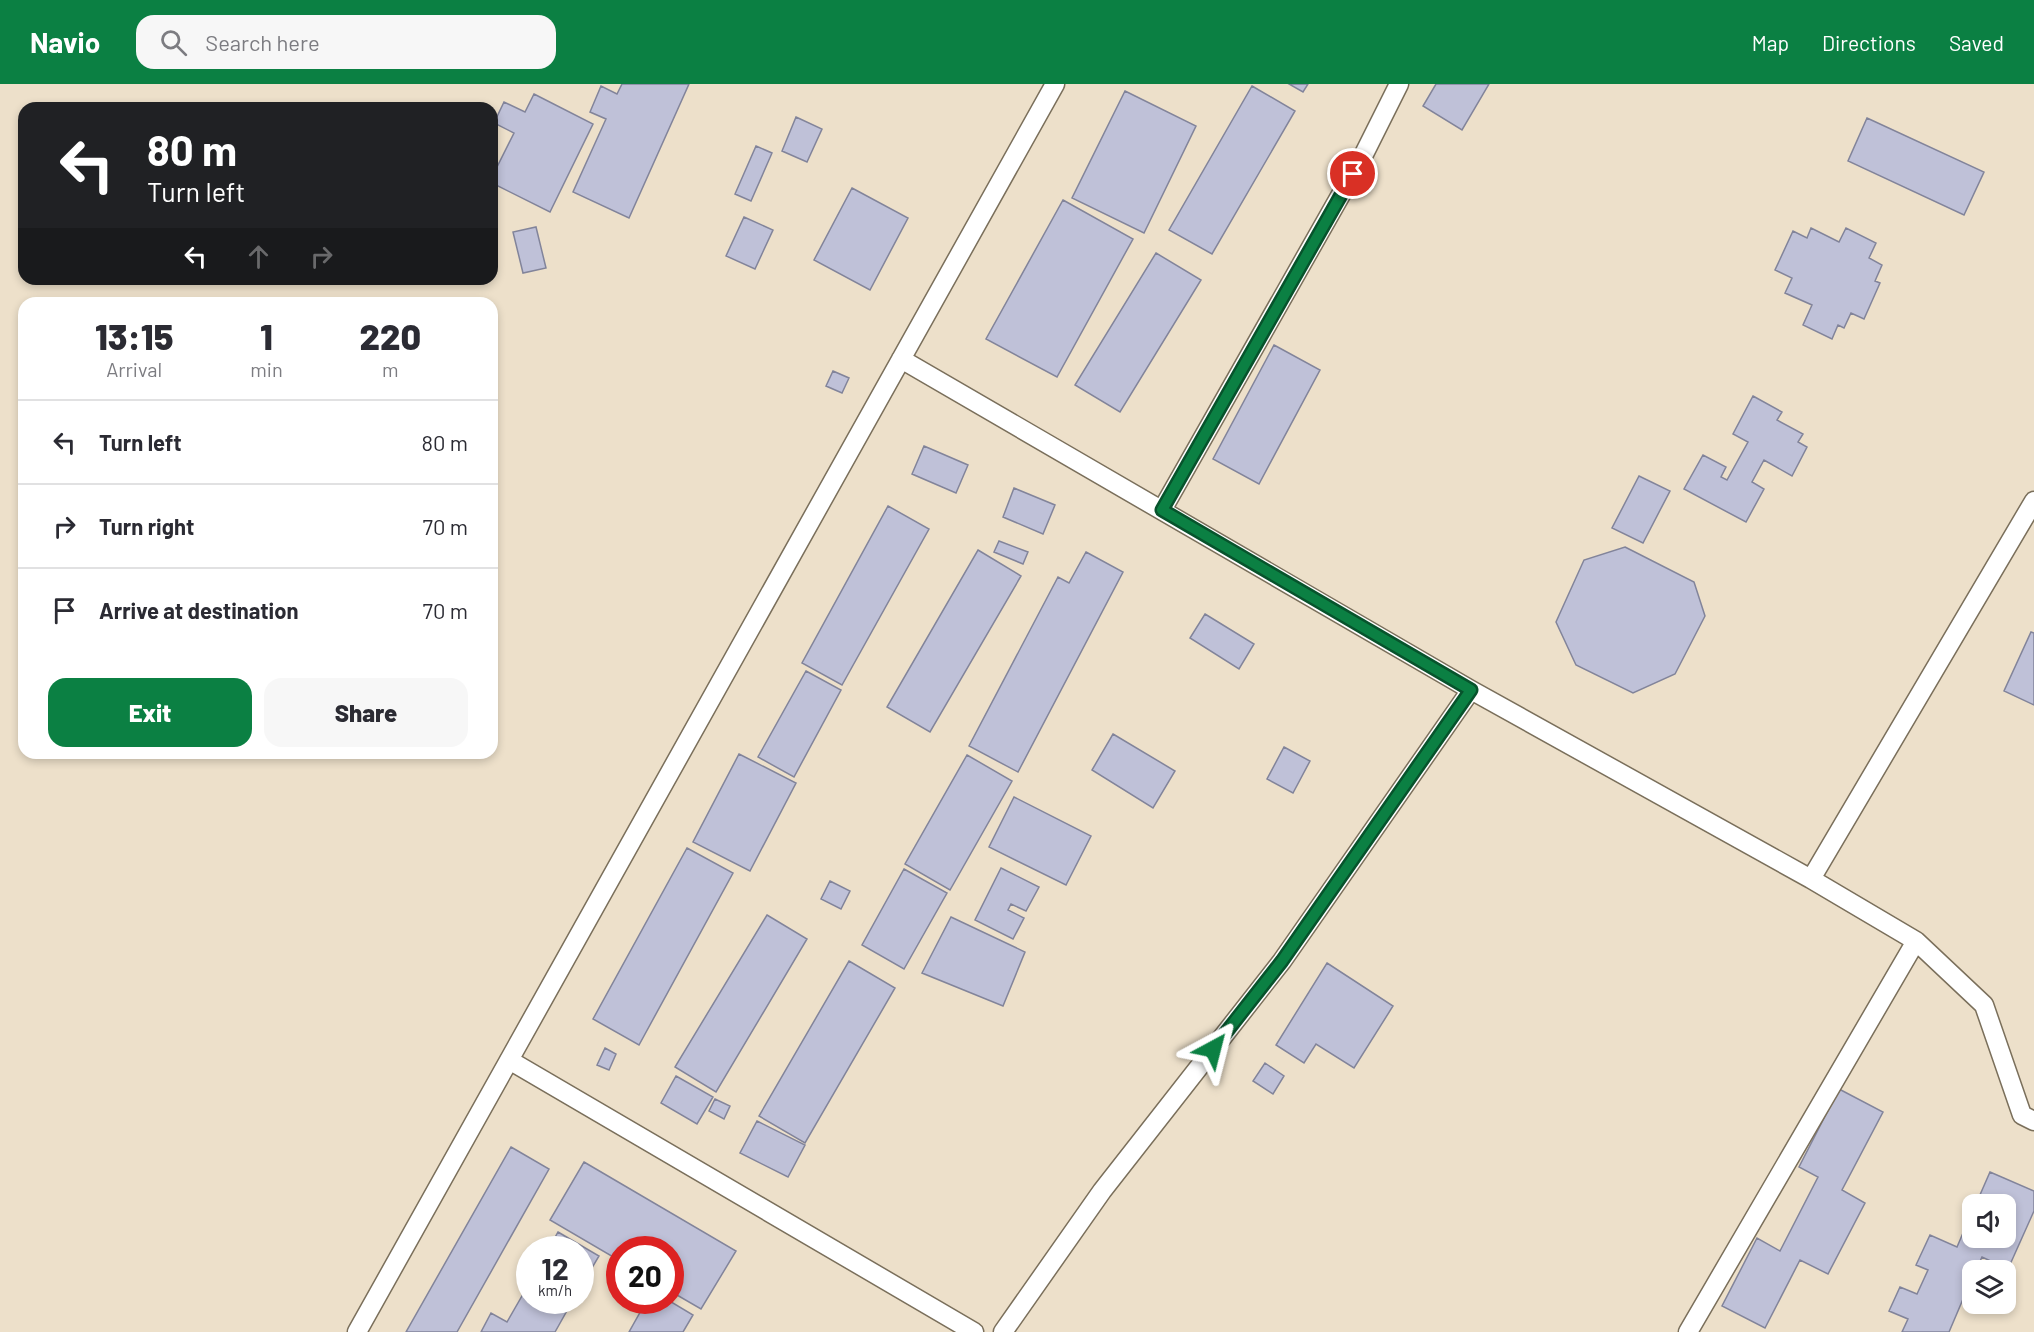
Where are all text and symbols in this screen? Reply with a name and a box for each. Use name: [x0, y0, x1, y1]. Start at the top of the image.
search box: [136, 15, 556, 69]
text: Navio: [30, 25, 100, 59]
icon: search: [157, 26, 190, 59]
text: Search here: [205, 29, 320, 55]
text: Map: [1752, 30, 1789, 55]
text: Directions: [1822, 30, 1916, 55]
text: Saved: [1949, 30, 2004, 55]
text: 80 m: [147, 124, 237, 174]
icon: left: [48, 126, 126, 204]
pin: [1327, 148, 1378, 199]
icon: arrive: [1336, 157, 1369, 190]
text: Turn left: [147, 175, 245, 207]
icon: left: [179, 240, 212, 273]
icon: ahead: [242, 240, 275, 273]
icon: right: [305, 240, 338, 273]
text: 13:15: [95, 314, 173, 357]
text: 1: [260, 314, 273, 357]
text: 220: [360, 314, 421, 357]
text: Arrival: [106, 357, 162, 381]
text: min: [250, 357, 283, 381]
text: m: [382, 357, 399, 381]
icon: left: [48, 426, 81, 459]
text: Turn left: [99, 429, 182, 455]
text: 80 m: [422, 429, 468, 455]
icon: right: [48, 510, 81, 543]
text: Turn right: [99, 513, 194, 539]
text: 70 m: [423, 513, 468, 539]
icon: arrive: [48, 594, 81, 627]
text: Arrive at destination: [99, 597, 298, 623]
text: 70 m: [423, 597, 468, 623]
button: Exit: [48, 678, 252, 747]
button: Share: [264, 678, 468, 747]
position arrow: [1181, 1017, 1245, 1081]
map controls: [1962, 1194, 2016, 1314]
button: sound: [1962, 1194, 2016, 1248]
speed limit sign: 20: [606, 1236, 684, 1314]
text: 12: [541, 1250, 569, 1286]
button: layers: [1962, 1260, 2016, 1314]
text: km/h: [538, 1281, 572, 1299]

